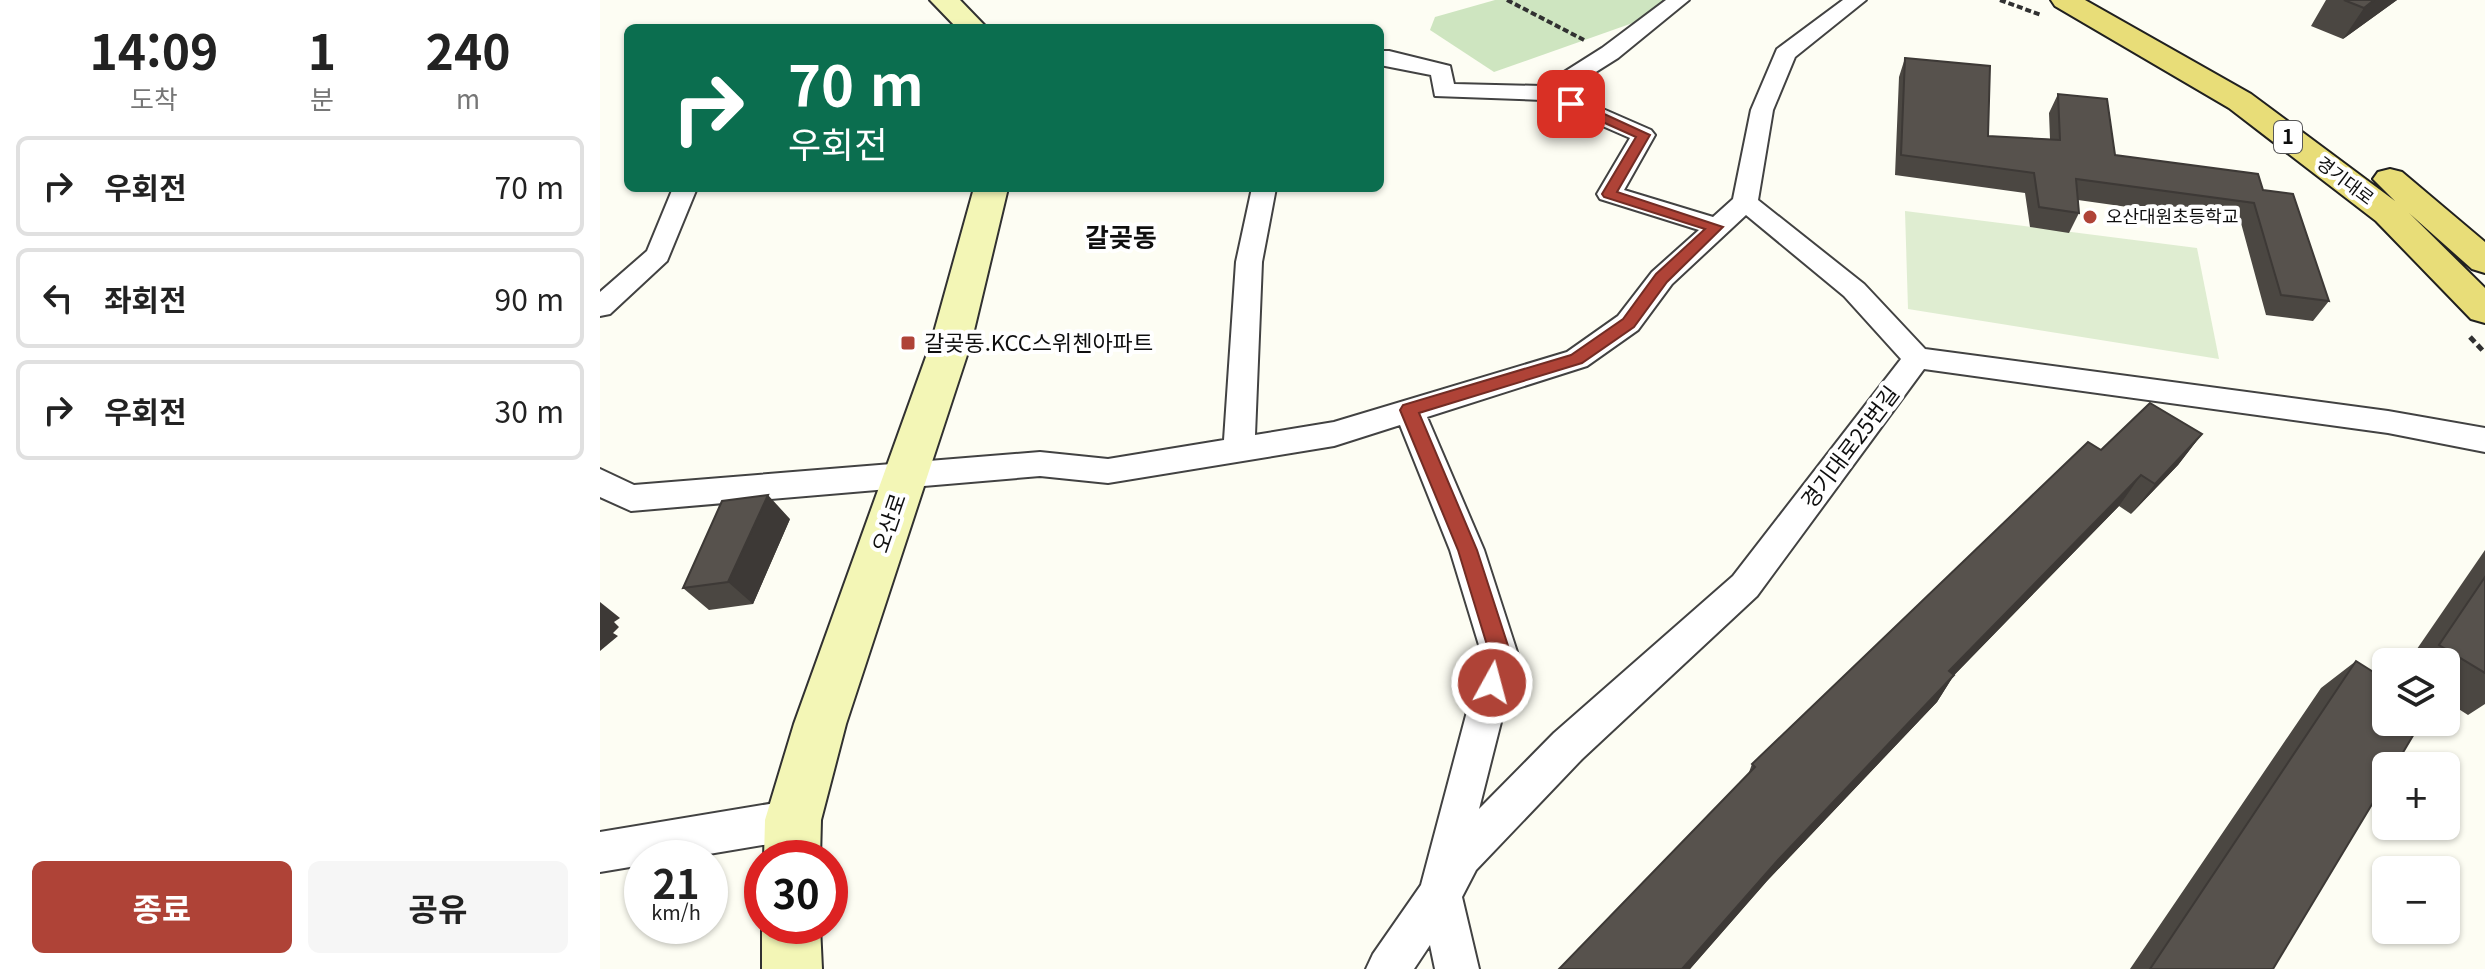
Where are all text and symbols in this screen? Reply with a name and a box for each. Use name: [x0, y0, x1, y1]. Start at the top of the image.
text: 14:09: [89, 14, 218, 84]
text: 1: [308, 14, 336, 84]
text: 240: [426, 14, 511, 84]
text: 70 m: [788, 41, 924, 122]
icon: right: [656, 56, 760, 160]
pin: [1537, 70, 1605, 138]
text: 도착: [130, 79, 178, 116]
text: 분: [310, 79, 334, 116]
text: m: [456, 79, 480, 116]
icon: arrive: [1549, 82, 1593, 126]
text: 우회전: [788, 116, 887, 168]
road number: 1: [2274, 121, 2302, 153]
street label: 경기대로: [2312, 149, 2380, 210]
icon: right: [36, 164, 80, 208]
text: 우회전: [104, 164, 187, 208]
text: 70 m: [495, 164, 564, 208]
place label: 오산대원초등학교: [2106, 202, 2238, 228]
marker: 오산대원초등학교: [2081, 208, 2099, 226]
district label: 갈곶동: [1085, 217, 1157, 254]
icon: left: [36, 276, 80, 320]
text: 좌회전: [104, 276, 187, 320]
text: 90 m: [495, 276, 564, 320]
place label: 갈곶동.KCC스위첸아파트: [924, 325, 1153, 357]
marker: 갈곶동.KCC스위첸아파트: [899, 334, 917, 352]
street label: 경기대로25번길: [1792, 378, 1905, 514]
icon: right: [36, 388, 80, 432]
text: 우회전: [104, 388, 187, 432]
text: 30 m: [495, 388, 564, 432]
street label: 오산로: [862, 488, 912, 556]
position arrow: [1450, 641, 1534, 725]
map controls: [2372, 648, 2460, 944]
button: layers: [2372, 648, 2460, 736]
button: +: [2372, 752, 2460, 840]
speed limit sign: 30: [744, 840, 848, 944]
text: 21: [652, 853, 700, 911]
button: −: [2372, 856, 2460, 944]
button: 종료: [32, 861, 292, 953]
button: 공유: [308, 861, 568, 953]
text: km/h: [651, 897, 701, 926]

